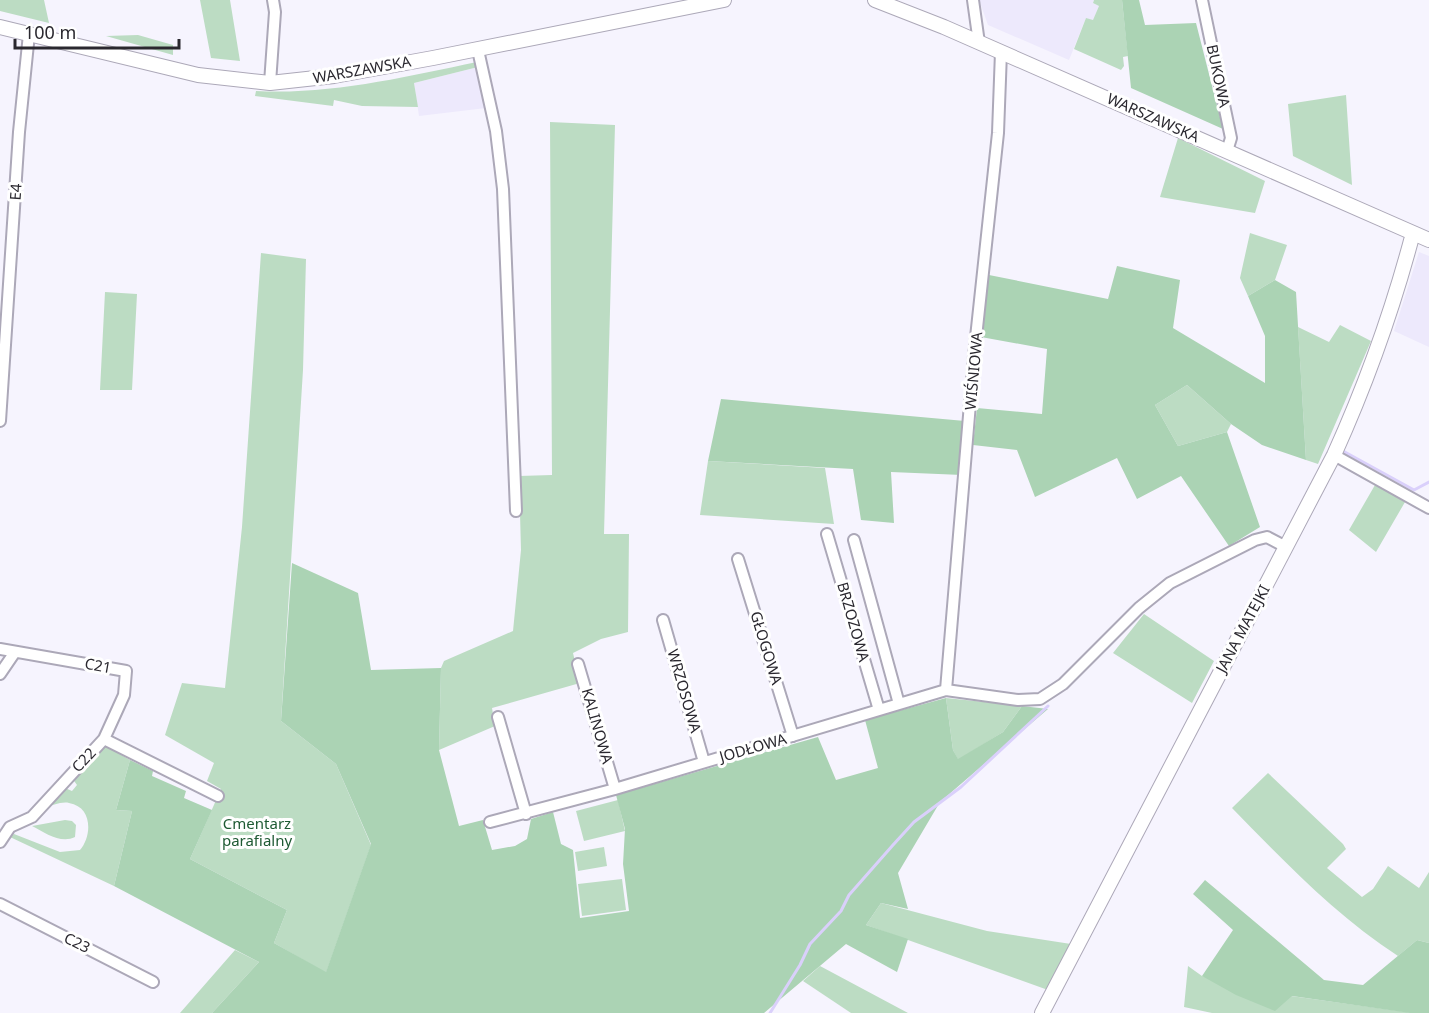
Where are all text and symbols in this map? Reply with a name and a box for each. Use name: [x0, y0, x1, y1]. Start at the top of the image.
scale bar: [15, 12, 178, 50]
text: 100 m: [24, 20, 76, 44]
street label: BUKOWA: [1203, 42, 1236, 110]
street label: WARSZAWSKA: [311, 50, 413, 87]
street label: WARSZAWSKA: [1104, 88, 1203, 147]
street label: E4: [4, 182, 26, 201]
street label: WIŚNIOWA: [960, 331, 986, 411]
street label: BRZOZOWA: [833, 580, 875, 664]
street label: JANA MATEJKI: [1210, 581, 1274, 678]
street label: GŁOGOWA: [746, 609, 788, 687]
street label: WRZOSOWA: [663, 647, 707, 735]
street label: C21: [83, 653, 113, 677]
street label: KALINOWA: [578, 686, 618, 766]
street label: JODŁOWA: [715, 728, 789, 767]
street label: C22: [67, 743, 100, 776]
park label: Cmentarz parafialny: [222, 813, 292, 850]
street label: C23: [61, 927, 94, 957]

